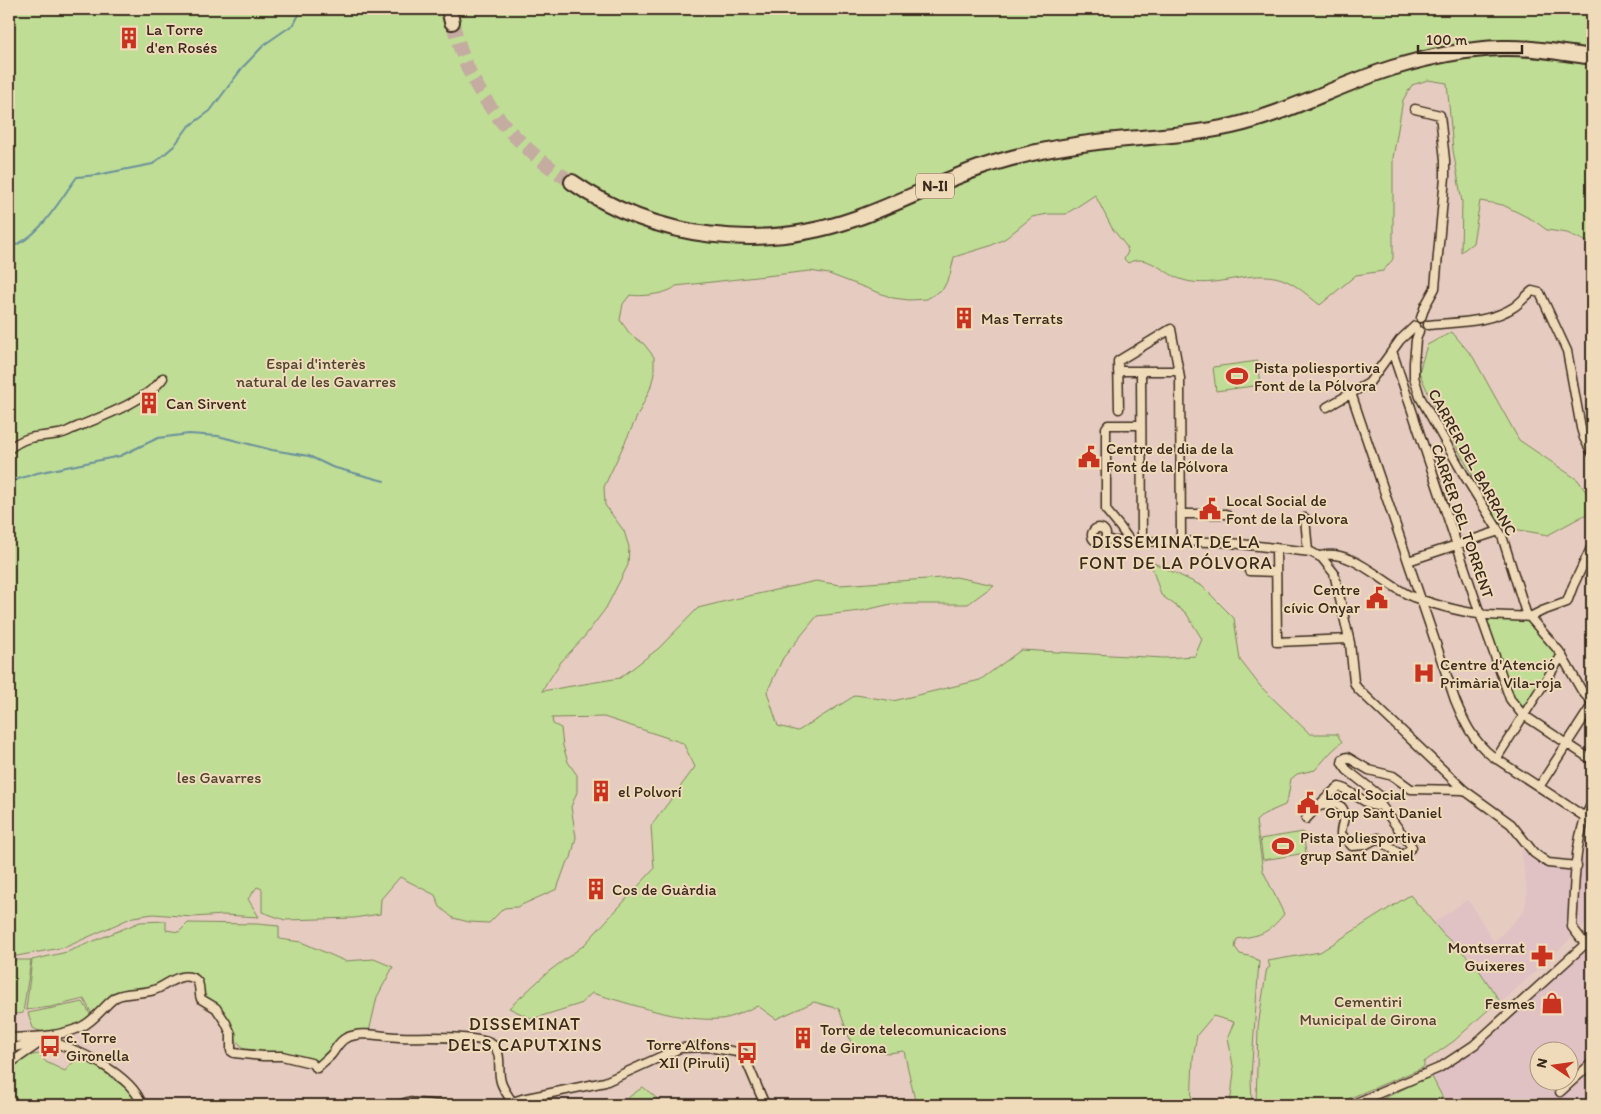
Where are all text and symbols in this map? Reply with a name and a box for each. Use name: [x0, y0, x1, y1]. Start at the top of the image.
place label: La Torre d'en Rosés: [146, 20, 217, 57]
scale bar: [1418, 22, 1522, 54]
building icon: La Torre d'en Rosés: [116, 25, 142, 51]
text: 100 m: [1426, 31, 1468, 49]
road number: N-II: [916, 174, 954, 198]
building icon: Mas Terrats: [951, 305, 977, 331]
place label: Mas Terrats: [981, 309, 1063, 328]
park label: Espai d'interès natural de les Gavarres: [236, 354, 396, 391]
place label: Pista poliesportiva Font de la Pólvora: [1254, 358, 1380, 395]
sports icon: Pista poliesportiva Font de la Pólvora: [1224, 363, 1250, 389]
street label: CARRER DEL BARRANC: [1424, 386, 1521, 539]
building icon: Can Sirvent: [136, 390, 162, 416]
place label: Can Sirvent: [166, 394, 247, 413]
place label: Centre de dia de la Font de la Pólvora: [1106, 439, 1234, 476]
street label: CARRER DEL TORRENT: [1427, 441, 1498, 601]
public building icon: Centre de dia de la Font de la Pólvora: [1076, 444, 1102, 470]
place label: Local Social de Font de la Polvora: [1226, 491, 1349, 528]
public building icon: Local Social de Font de la Polvora: [1197, 496, 1223, 522]
district label: DISSEMINAT DE LA FONT DE LA PÓLVORA: [1079, 531, 1273, 574]
place label: Centre cívic Onyar: [1283, 580, 1361, 617]
public building icon: Centre cívic Onyar: [1364, 585, 1390, 611]
place label: Centre d'Atenció Primària Vila-roja: [1440, 655, 1563, 692]
hospital icon: Centre d'Atenció Primària Vila-roja: [1411, 660, 1437, 686]
park label: les Gavarres: [177, 768, 261, 787]
building icon: el Polvorí: [588, 778, 614, 804]
place label: el Polvorí: [618, 782, 682, 801]
place label: Local Social Grup Sant Daniel: [1325, 785, 1442, 822]
public building icon: Local Social Grup Sant Daniel: [1295, 790, 1321, 816]
place label: Pista poliesportiva grup Sant Daniel: [1300, 828, 1426, 865]
sports icon: Pista poliesportiva grup Sant Daniel: [1270, 833, 1296, 859]
building icon: Cos de Guàrdia: [583, 876, 609, 902]
place label: Cos de Guàrdia: [612, 880, 717, 899]
place label: Montserrat Guixeres: [1448, 938, 1525, 975]
pharmacy icon: Montserrat Guixeres: [1529, 943, 1555, 969]
shop icon: Fesmes: [1539, 990, 1565, 1016]
park label: Cementiri Municipal de Girona: [1299, 992, 1437, 1029]
place label: Fesmes: [1485, 994, 1535, 1013]
district label: DISSEMINAT DELS CAPUTXINS: [448, 1013, 603, 1056]
place label: Torre de telecomunicacions de Girona: [820, 1020, 1007, 1057]
building icon: Torre de telecomunicacions de Girona: [790, 1025, 816, 1051]
place label: c. Torre Gironella: [66, 1028, 130, 1065]
bus stop icon: c. Torre Gironella: [37, 1033, 63, 1059]
place label: Torre Alfons XII (Piruli): [646, 1035, 730, 1072]
bus stop icon: Torre Alfons XII (Piruli): [734, 1040, 760, 1066]
north arrow: [1528, 1042, 1578, 1092]
text: N: [1532, 1057, 1551, 1070]

